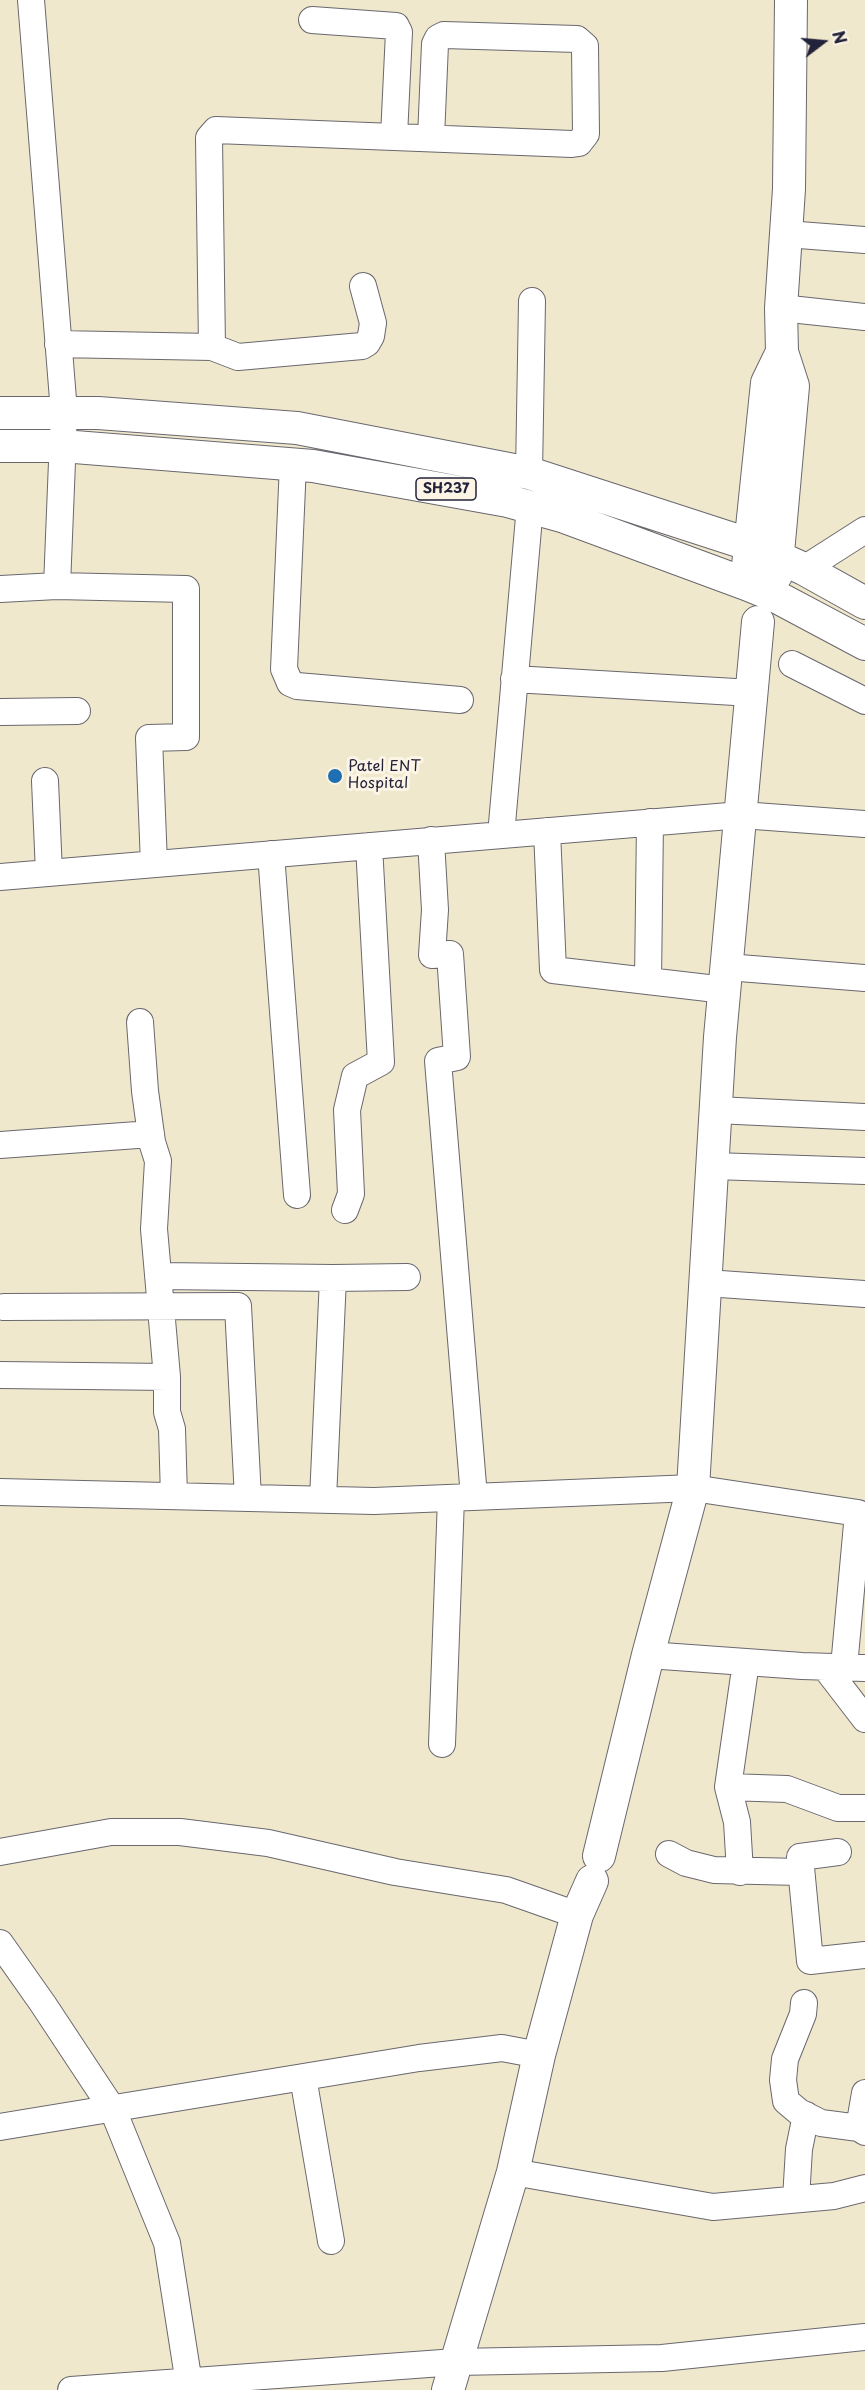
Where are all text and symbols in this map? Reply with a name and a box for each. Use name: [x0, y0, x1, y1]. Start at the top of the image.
north arrow: [793, 12, 853, 72]
text: N: [827, 28, 854, 46]
road number: SH237: [416, 478, 476, 500]
place label: Patel ENT Hospital: [348, 758, 421, 793]
marker: Patel ENT Hospital: [326, 767, 344, 785]

